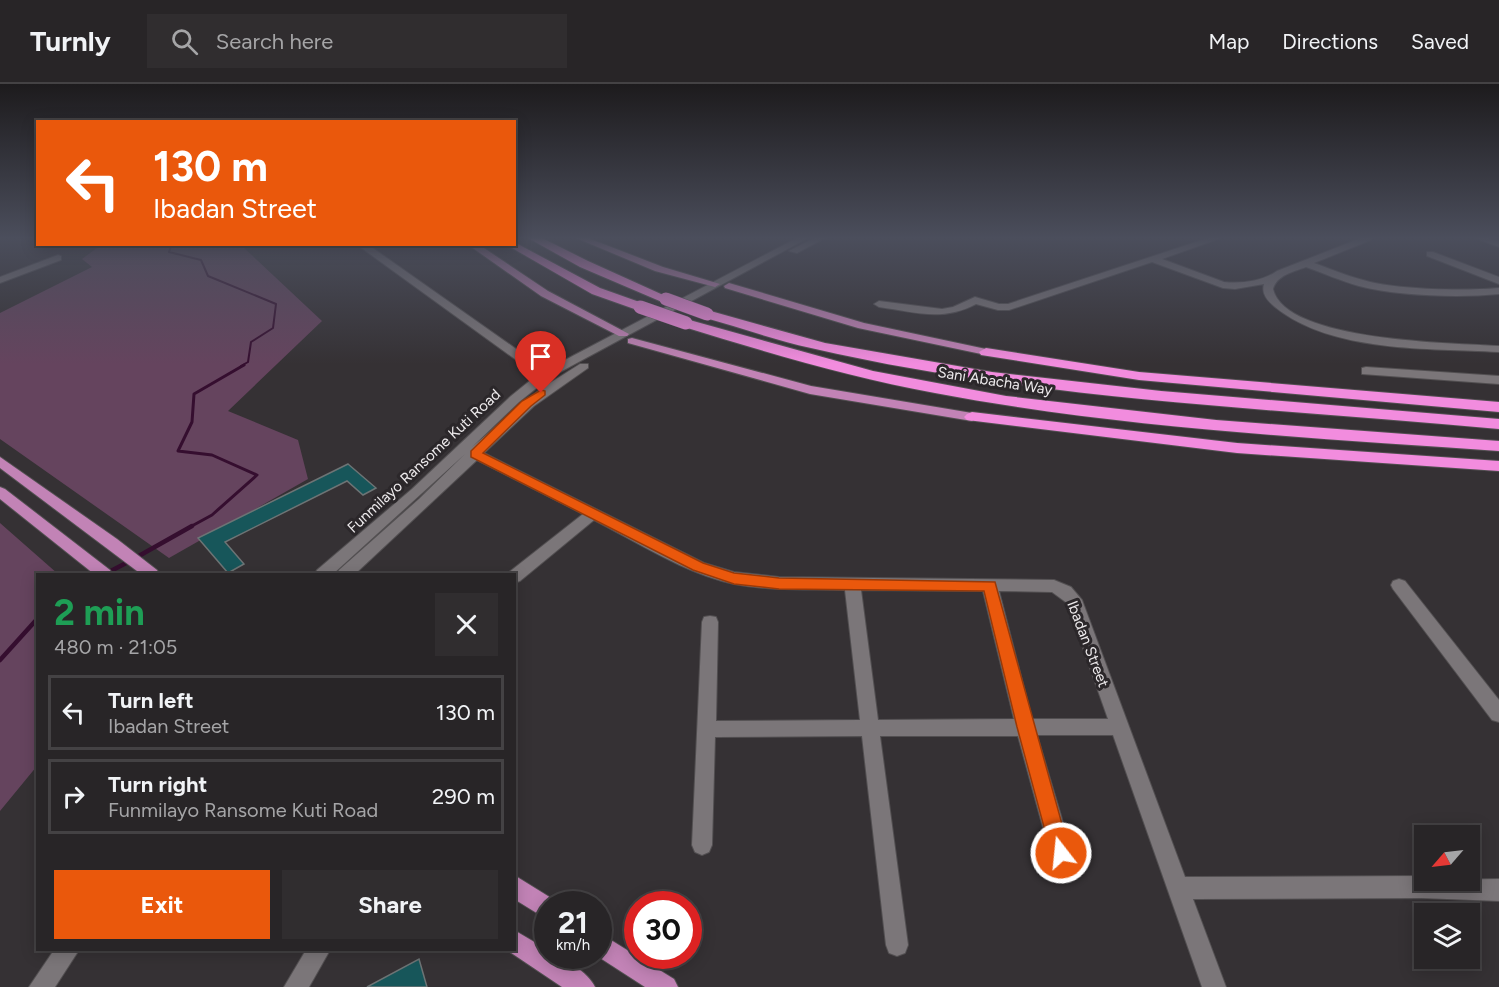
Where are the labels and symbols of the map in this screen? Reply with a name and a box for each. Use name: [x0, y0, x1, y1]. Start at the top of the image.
pin: [515, 331, 566, 393]
street label: Sani Abacha Way: [936, 363, 1054, 399]
street label: Funmilayo Ransome Kuti Road: [344, 385, 504, 537]
street label: Ibadan Street: [1063, 598, 1113, 690]
position arrow: [1029, 821, 1093, 885]
north arrow: [1414, 825, 1480, 891]
speed limit sign: 30: [624, 891, 702, 969]

